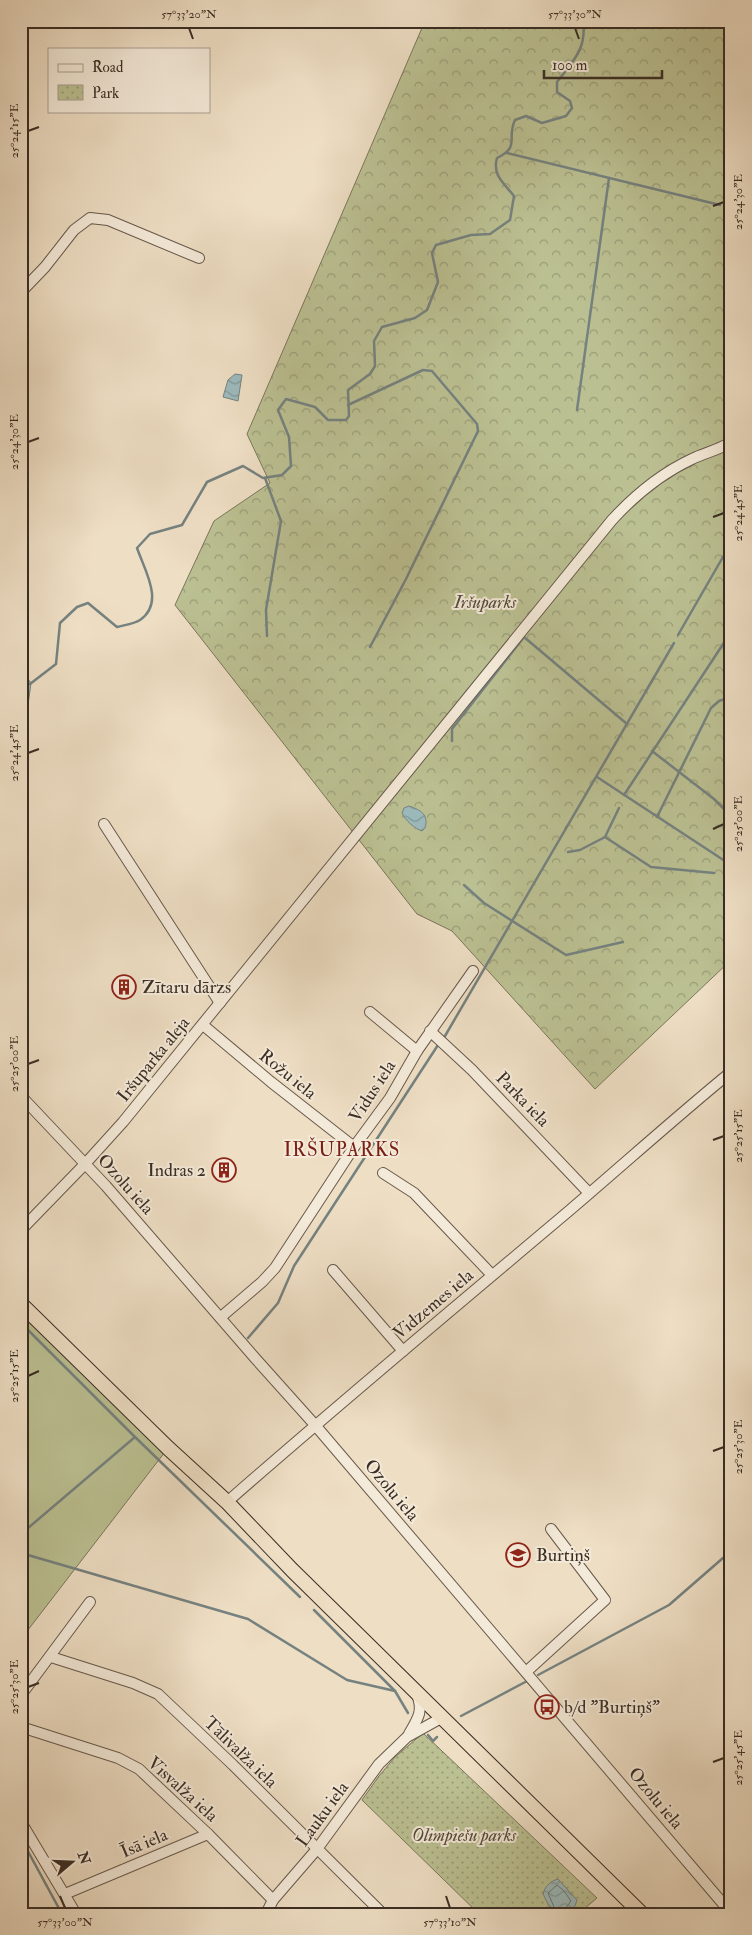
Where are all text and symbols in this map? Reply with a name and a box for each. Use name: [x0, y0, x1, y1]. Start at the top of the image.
text: 57°33'20"N: [161, 7, 217, 22]
text: 57°33'30"N: [548, 7, 602, 22]
legend: [48, 48, 210, 112]
scale bar: [544, 48, 662, 80]
text: 100 m: [552, 56, 588, 75]
text: Road: [92, 58, 124, 77]
text: Park: [92, 84, 119, 103]
text: 25°24'15"E: [7, 103, 22, 158]
text: 25°24'30"E: [731, 174, 746, 230]
text: 25°24'30"E: [7, 414, 22, 470]
text: 25°24'45"E: [731, 484, 746, 541]
park label: Iršuparks: [453, 591, 517, 614]
text: 25°24'45"E: [7, 724, 22, 781]
text: 25°25'00"E: [731, 796, 746, 852]
building icon: Zītaru dārzs: [111, 974, 137, 1000]
place label: Zītaru dārzs: [142, 976, 231, 999]
street label: Iršuparka aleja: [112, 1011, 195, 1107]
text: 25°25'00"E: [7, 1036, 22, 1092]
street label: Rožu iela: [254, 1044, 322, 1105]
street label: Vidus iela: [344, 1055, 401, 1127]
street label: Parka iela: [491, 1067, 555, 1132]
text: 25°25'15"E: [731, 1109, 746, 1163]
district label: IRŠUPARKS: [284, 1136, 400, 1162]
street label: Ozolu iela: [92, 1149, 159, 1220]
building icon: Indras 2: [211, 1157, 237, 1183]
place label: Indras 2: [147, 1159, 206, 1182]
street label: Vidzemes iela: [388, 1264, 479, 1345]
text: 25°25'15"E: [7, 1349, 22, 1403]
text: 25°25'30"E: [731, 1419, 746, 1474]
street label: Ozolu iela: [359, 1455, 425, 1526]
school or university icon: Burtiņš: [505, 1542, 531, 1568]
place label: Burtiņš: [536, 1544, 590, 1567]
text: 25°25'30"E: [7, 1659, 22, 1714]
bus stop icon: b/d "Burtiņš": [534, 1694, 560, 1720]
place label: b/d "Burtiņš": [564, 1696, 660, 1719]
street label: Tālivalža iela: [199, 1711, 283, 1794]
text: 25°25'45"E: [731, 1730, 746, 1786]
street label: Visvalža iela: [142, 1752, 223, 1828]
street label: Ozolu iela: [623, 1763, 689, 1834]
street label: Lauku iela: [291, 1776, 354, 1852]
street label: Īsā iela: [117, 1823, 172, 1864]
park label: Olimpiešu parks: [412, 1824, 517, 1847]
north arrow: [48, 1838, 98, 1888]
text: N: [73, 1848, 94, 1867]
text: 57°33'00"N: [37, 1915, 93, 1930]
text: 57°33'10"N: [423, 1915, 477, 1930]

